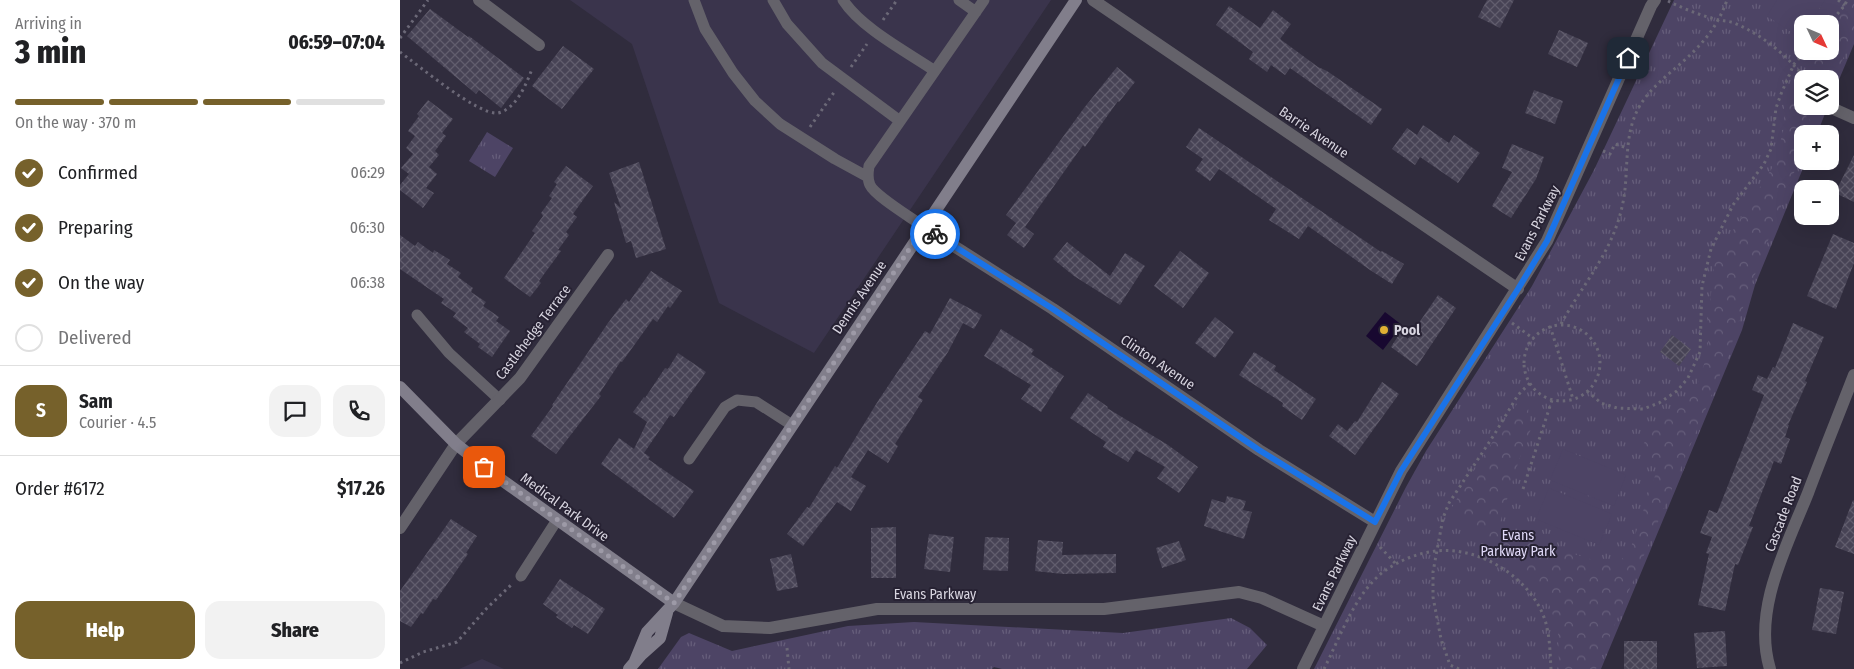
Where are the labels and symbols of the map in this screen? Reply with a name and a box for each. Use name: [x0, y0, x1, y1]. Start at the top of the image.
north arrow: [1794, 15, 1839, 60]
pin: [1607, 37, 1649, 79]
street label: Barrie Avenue: [1276, 103, 1352, 162]
street label: Evans Parkway: [1511, 182, 1564, 264]
courier: [910, 209, 960, 259]
street label: Dennis Avenue: [829, 257, 890, 337]
street label: Castlehedge Terrace: [492, 281, 575, 383]
place label: Pool: [1394, 322, 1420, 339]
marker: Pool: [1378, 324, 1390, 336]
street label: Clinton Avenue: [1117, 331, 1198, 394]
pin: [463, 446, 505, 488]
street label: Medical Park Drive: [517, 470, 612, 545]
street label: Cascade Road: [1761, 474, 1806, 554]
park label: Evans Parkway Park: [1481, 527, 1556, 560]
street label: Evans Parkway: [1309, 532, 1361, 614]
street label: Evans Parkway: [894, 586, 977, 603]

